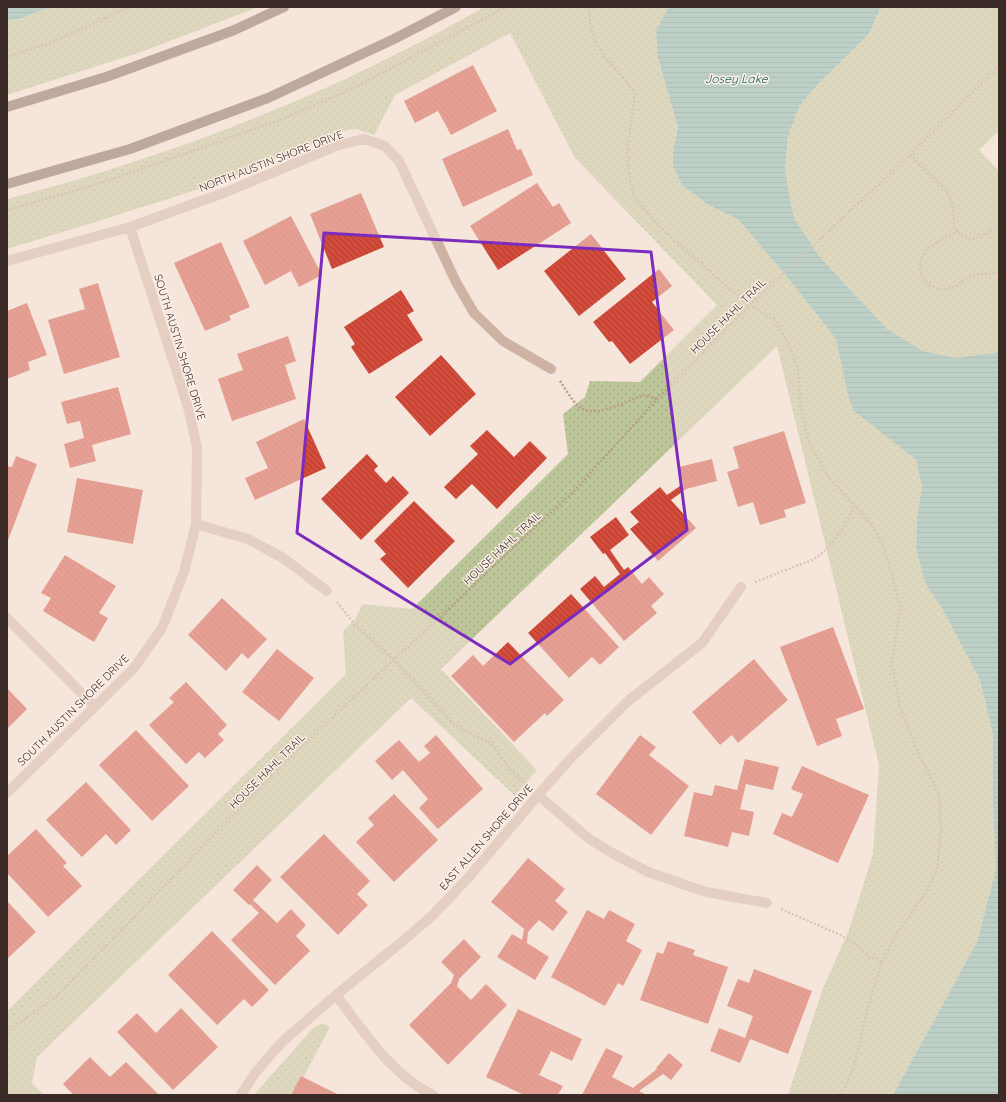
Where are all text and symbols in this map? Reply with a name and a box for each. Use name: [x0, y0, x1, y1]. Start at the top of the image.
water label: Josey Lake: [704, 71, 769, 86]
street label: NORTH AUSTIN SHORE DRIVE: [197, 127, 345, 195]
street label: SOUTH AUSTIN SHORE DRIVE: [151, 272, 209, 422]
street label: HOUSE HAHL TRAIL: [687, 275, 769, 357]
street label: HOUSE HAHL TRAIL: [460, 508, 544, 588]
street label: SOUTH AUSTIN SHORE DRIVE: [14, 651, 132, 769]
street label: HOUSE HAHL TRAIL: [226, 730, 308, 812]
street label: EAST ALLEN SHORE DRIVE: [436, 781, 536, 893]

